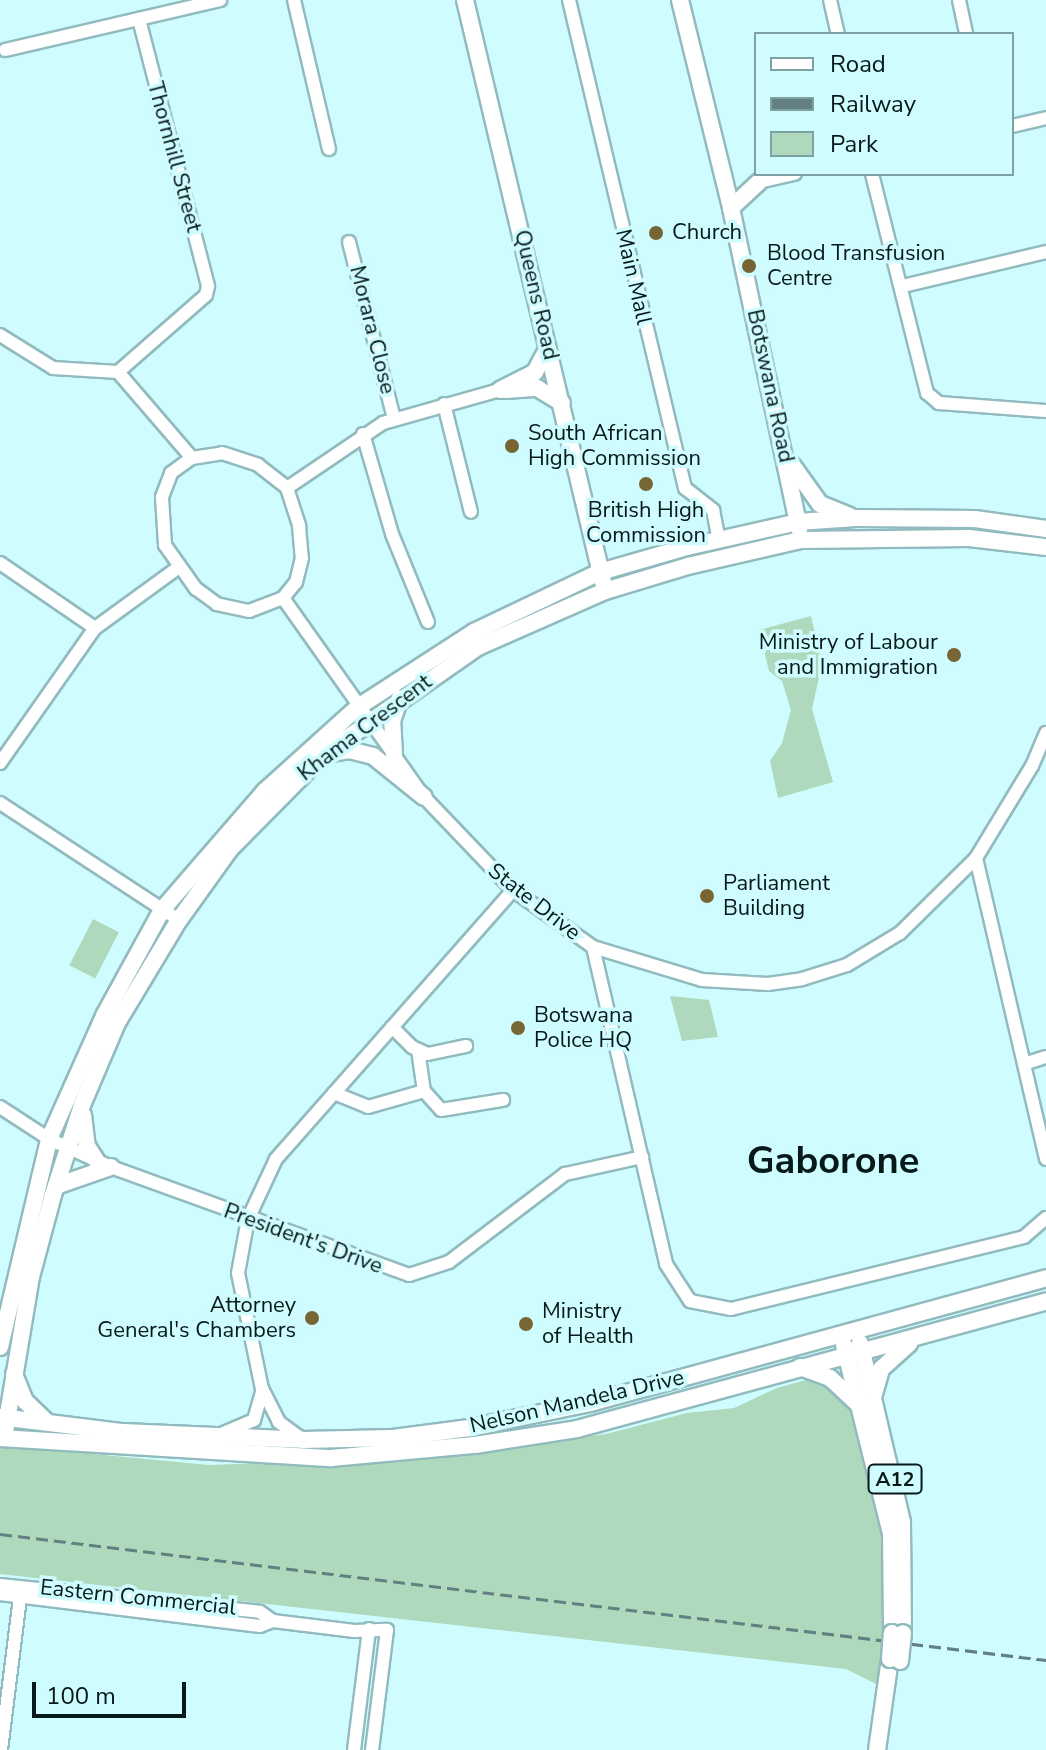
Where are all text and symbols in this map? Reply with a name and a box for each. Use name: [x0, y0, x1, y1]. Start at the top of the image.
legend: [754, 32, 1014, 176]
text: Road: [830, 48, 886, 80]
street label: Thornhill Street: [141, 79, 207, 235]
text: Railway: [830, 88, 916, 120]
text: Park: [830, 128, 878, 160]
place label: Church: [672, 220, 742, 246]
marker: Church: [647, 224, 665, 242]
street label: Queens Road: [508, 227, 564, 363]
street label: Main Mall: [609, 227, 657, 327]
place label: Blood Transfusion Centre: [767, 240, 945, 292]
marker: Blood Transfusion Centre: [738, 255, 760, 277]
street label: Morara Close: [343, 263, 401, 397]
street label: Botswana Road: [741, 307, 799, 465]
place label: South African High Commission: [528, 420, 701, 472]
marker: South African High Commission: [503, 437, 521, 455]
marker: British High Commission: [637, 475, 655, 493]
place label: British High Commission: [586, 497, 706, 548]
place label: Ministry of Labour and Immigration: [759, 629, 938, 680]
marker: Ministry of Labour and Immigration: [945, 646, 963, 664]
street label: Khama Crescent: [293, 669, 437, 787]
street label: State Drive: [483, 858, 585, 946]
place label: Parliament Building: [723, 870, 830, 922]
marker: Parliament Building: [698, 887, 716, 905]
place label: Botswana Police HQ: [534, 1002, 633, 1054]
marker: Botswana Police HQ: [509, 1019, 527, 1037]
district label: Gaborone: [747, 1138, 919, 1184]
street label: President's Drive: [220, 1198, 386, 1280]
place label: Attorney General's Chambers: [97, 1292, 296, 1344]
place label: Ministry of Health: [542, 1298, 634, 1350]
marker: Attorney General's Chambers: [303, 1309, 321, 1327]
marker: Ministry of Health: [517, 1315, 535, 1333]
street label: Nelson Mandela Drive: [467, 1365, 687, 1439]
road number: A12: [867, 1463, 923, 1495]
street label: Eastern Commercial: [39, 1575, 237, 1621]
scale bar: [36, 1666, 190, 1716]
text: 100 m: [46, 1680, 116, 1712]

